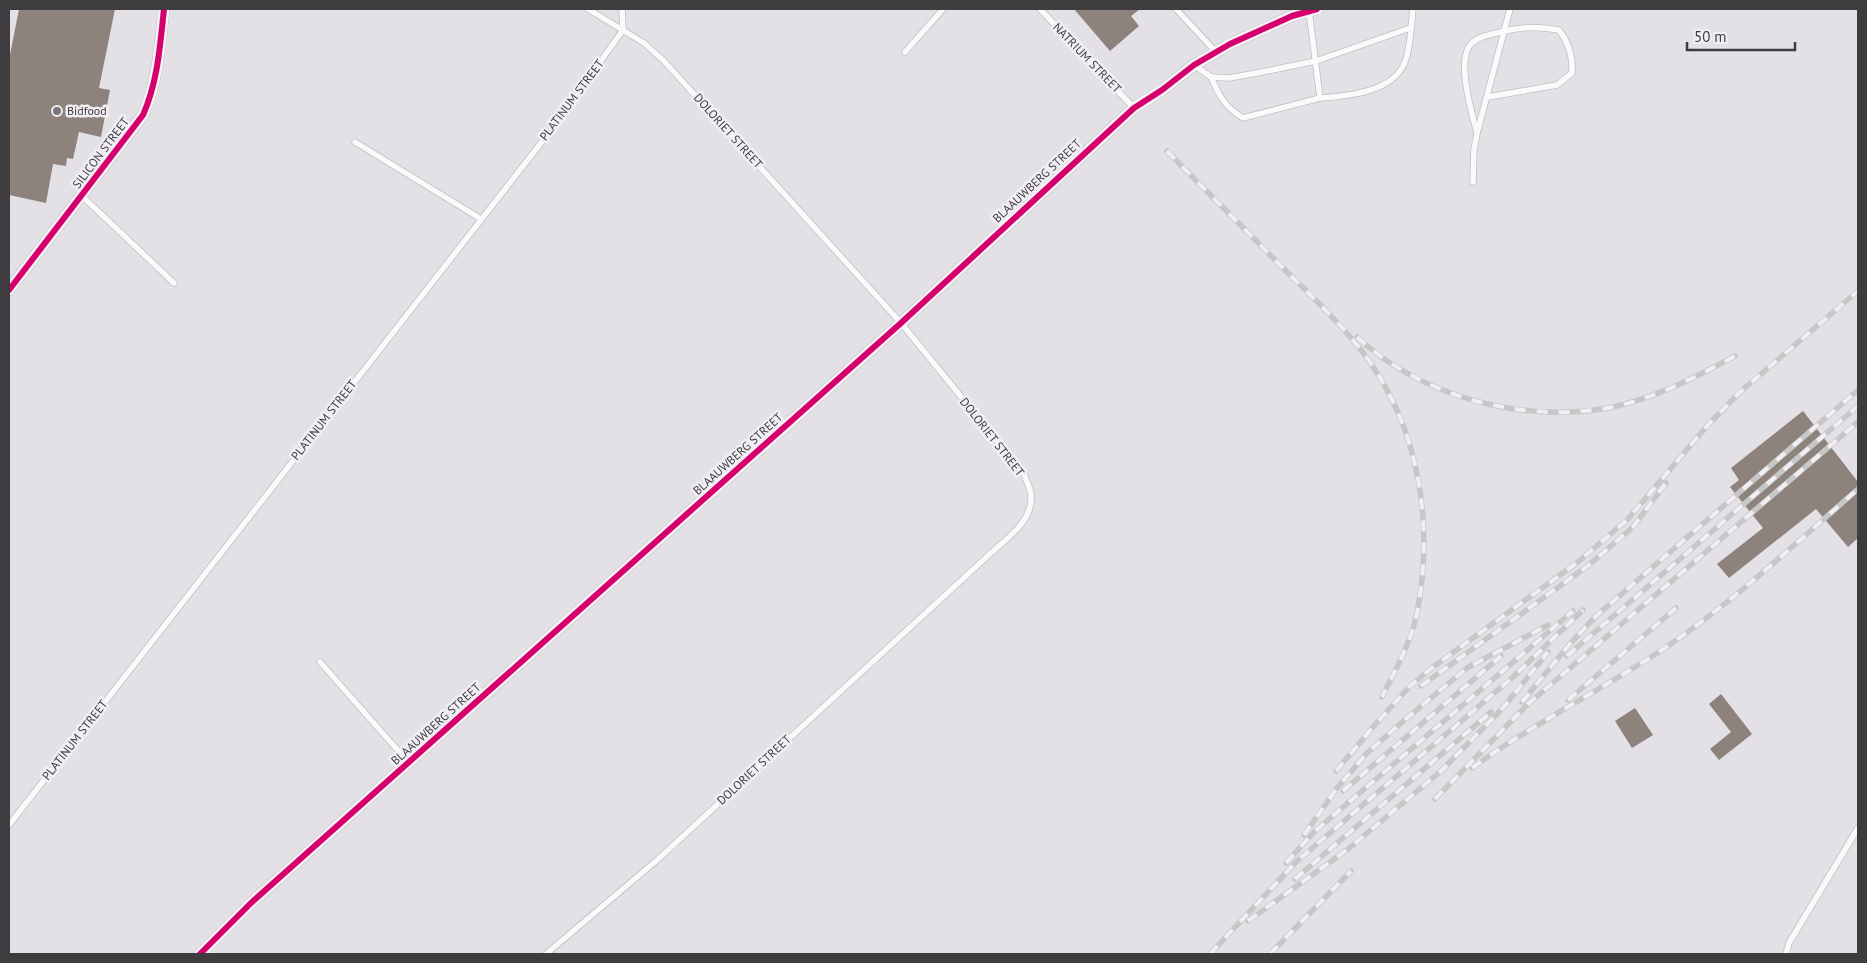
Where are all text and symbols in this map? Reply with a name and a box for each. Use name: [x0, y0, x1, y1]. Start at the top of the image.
street label: NATRIUM STREET: [1050, 19, 1125, 96]
scale bar: [1687, 20, 1794, 52]
text: 50 m: [1694, 27, 1727, 46]
street label: PLATINUM STREET: [536, 56, 607, 143]
street label: DOLORIET STREET: [691, 90, 766, 172]
place label: Bidfood: [67, 103, 107, 118]
marker: Bidfood: [51, 105, 63, 117]
street label: SILICON STREET: [69, 114, 132, 191]
street label: BLAAUWBERG STREET: [989, 136, 1084, 225]
street label: PLATINUM STREET: [288, 376, 360, 463]
street label: DOLORIET STREET: [957, 394, 1028, 479]
street label: BLAAUWBERG STREET: [690, 409, 786, 498]
street label: BLAAUWBERG STREET: [388, 679, 484, 768]
street label: PLATINUM STREET: [39, 696, 111, 783]
street label: DOLORIET STREET: [714, 731, 794, 808]

